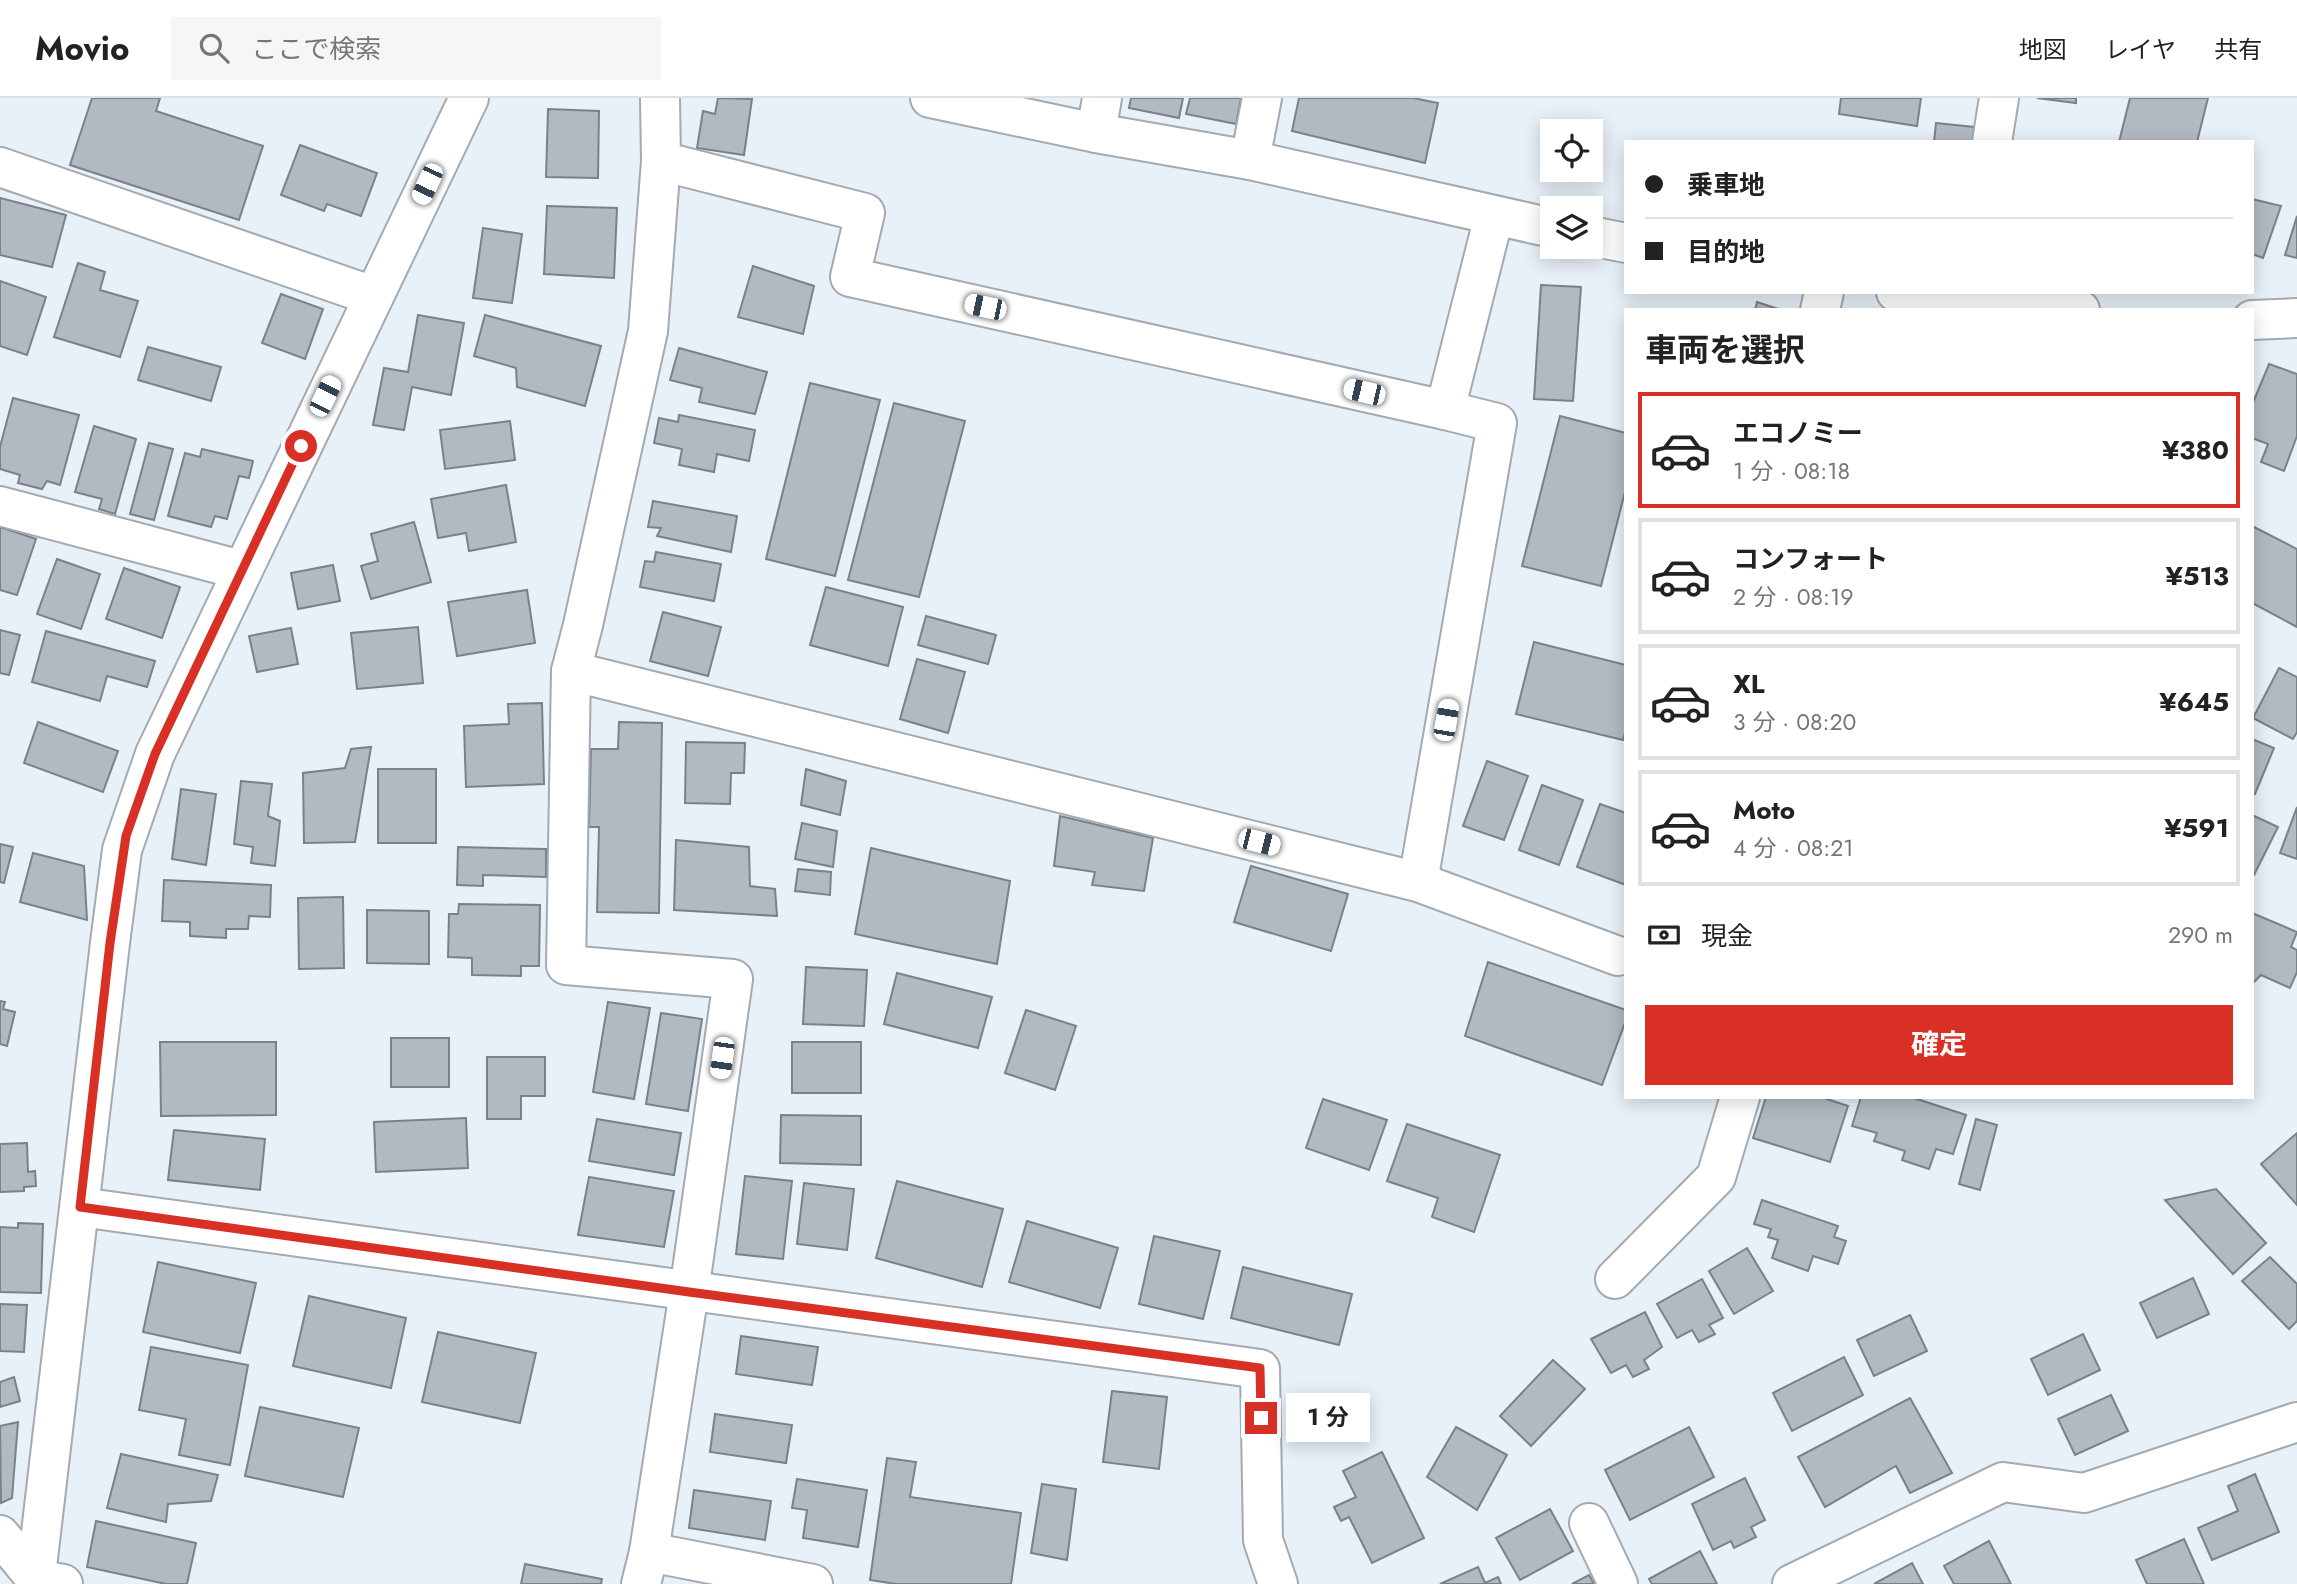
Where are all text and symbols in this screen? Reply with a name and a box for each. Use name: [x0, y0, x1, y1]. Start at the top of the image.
search box: [171, 17, 661, 80]
text: Movio: [35, 25, 129, 72]
icon: search: [195, 29, 233, 67]
text: ここで検索: [251, 30, 381, 68]
text: 地図: [2019, 32, 2067, 67]
text: レイヤ: [2105, 32, 2176, 67]
text: 共有: [2214, 32, 2262, 67]
map controls: [1540, 119, 1603, 259]
button: locate: [1540, 119, 1603, 182]
car: [409, 161, 446, 207]
text: 乗車地: [1687, 166, 1765, 204]
button: layers: [1540, 196, 1603, 259]
text: 目的地: [1687, 233, 1765, 271]
car: [963, 292, 1008, 322]
text: 車両を選択: [1645, 327, 1805, 373]
car: [307, 373, 344, 419]
car: [1342, 377, 1387, 407]
text: エコノミー: [1733, 414, 1863, 452]
icon: car: [1649, 419, 1712, 482]
route start: [285, 430, 317, 462]
text: ¥380: [2162, 431, 2229, 469]
text: 1 分 · 08:18: [1733, 454, 1850, 488]
text: コンフォート: [1733, 540, 1888, 578]
icon: car: [1649, 545, 1712, 608]
text: ¥513: [2165, 557, 2229, 595]
text: 2 分 · 08:19: [1733, 580, 1854, 614]
text: XL: [1733, 665, 1765, 703]
icon: car: [1649, 671, 1712, 734]
text: ¥645: [2159, 683, 2229, 721]
car: [1433, 697, 1460, 743]
text: 3 分 · 08:20: [1733, 705, 1856, 739]
text: Moto: [1733, 791, 1795, 829]
icon: car: [1649, 797, 1712, 860]
text: ¥591: [2164, 809, 2229, 847]
car: [1237, 827, 1282, 857]
text: 4 分 · 08:21: [1733, 831, 1854, 865]
icon: cash: [1645, 916, 1683, 954]
text: 現金: [1701, 917, 1753, 955]
text: 290 m: [2168, 918, 2233, 952]
button: 確定: [1645, 1005, 2233, 1085]
car: [709, 1036, 736, 1080]
callout: 1 分: [1286, 1394, 1370, 1442]
text: 1 分: [1307, 1400, 1349, 1434]
route end: [1245, 1402, 1277, 1434]

